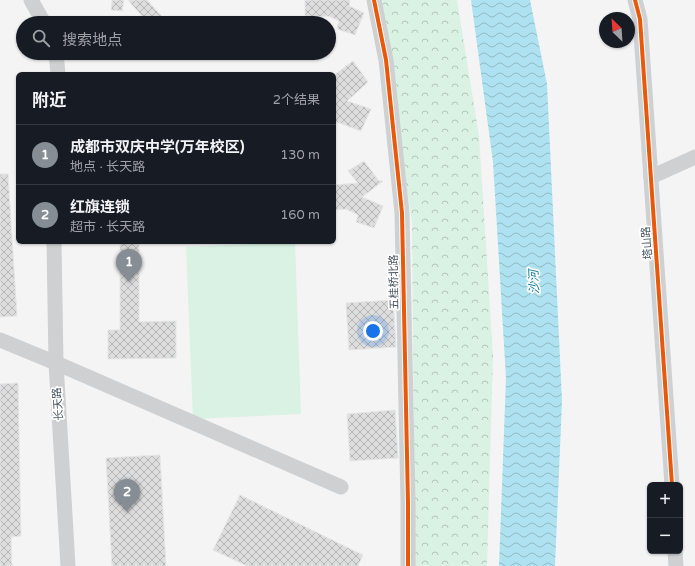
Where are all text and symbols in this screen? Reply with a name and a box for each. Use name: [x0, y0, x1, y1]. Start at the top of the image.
north arrow: [599, 12, 635, 48]
search box: [16, 16, 336, 60]
icon: search: [30, 27, 52, 49]
text: 搜索地点: [62, 31, 122, 49]
text: 附近: [32, 90, 66, 111]
text: 2个结果: [273, 92, 320, 108]
text: 成都市双庆中学(万年校区): [70, 138, 244, 156]
text: 1: [41, 147, 49, 163]
text: 130 m: [280, 147, 320, 163]
text: 地点 · 长天路: [70, 159, 145, 175]
text: 红旗连锁: [70, 198, 130, 216]
text: 2: [41, 207, 49, 223]
text: 160 m: [280, 207, 320, 223]
text: 超市 · 长天路: [70, 219, 145, 235]
street label: 塔山路: [639, 226, 655, 260]
pin: 1: [116, 249, 142, 282]
street label: 五桂桥北路: [387, 254, 401, 310]
water label: 沙河: [527, 268, 541, 294]
your location: [363, 321, 383, 341]
street label: 长天路: [50, 387, 66, 421]
pin: 2: [114, 479, 140, 512]
map controls: [647, 482, 683, 554]
button: +: [647, 482, 683, 518]
button: −: [647, 518, 683, 554]

